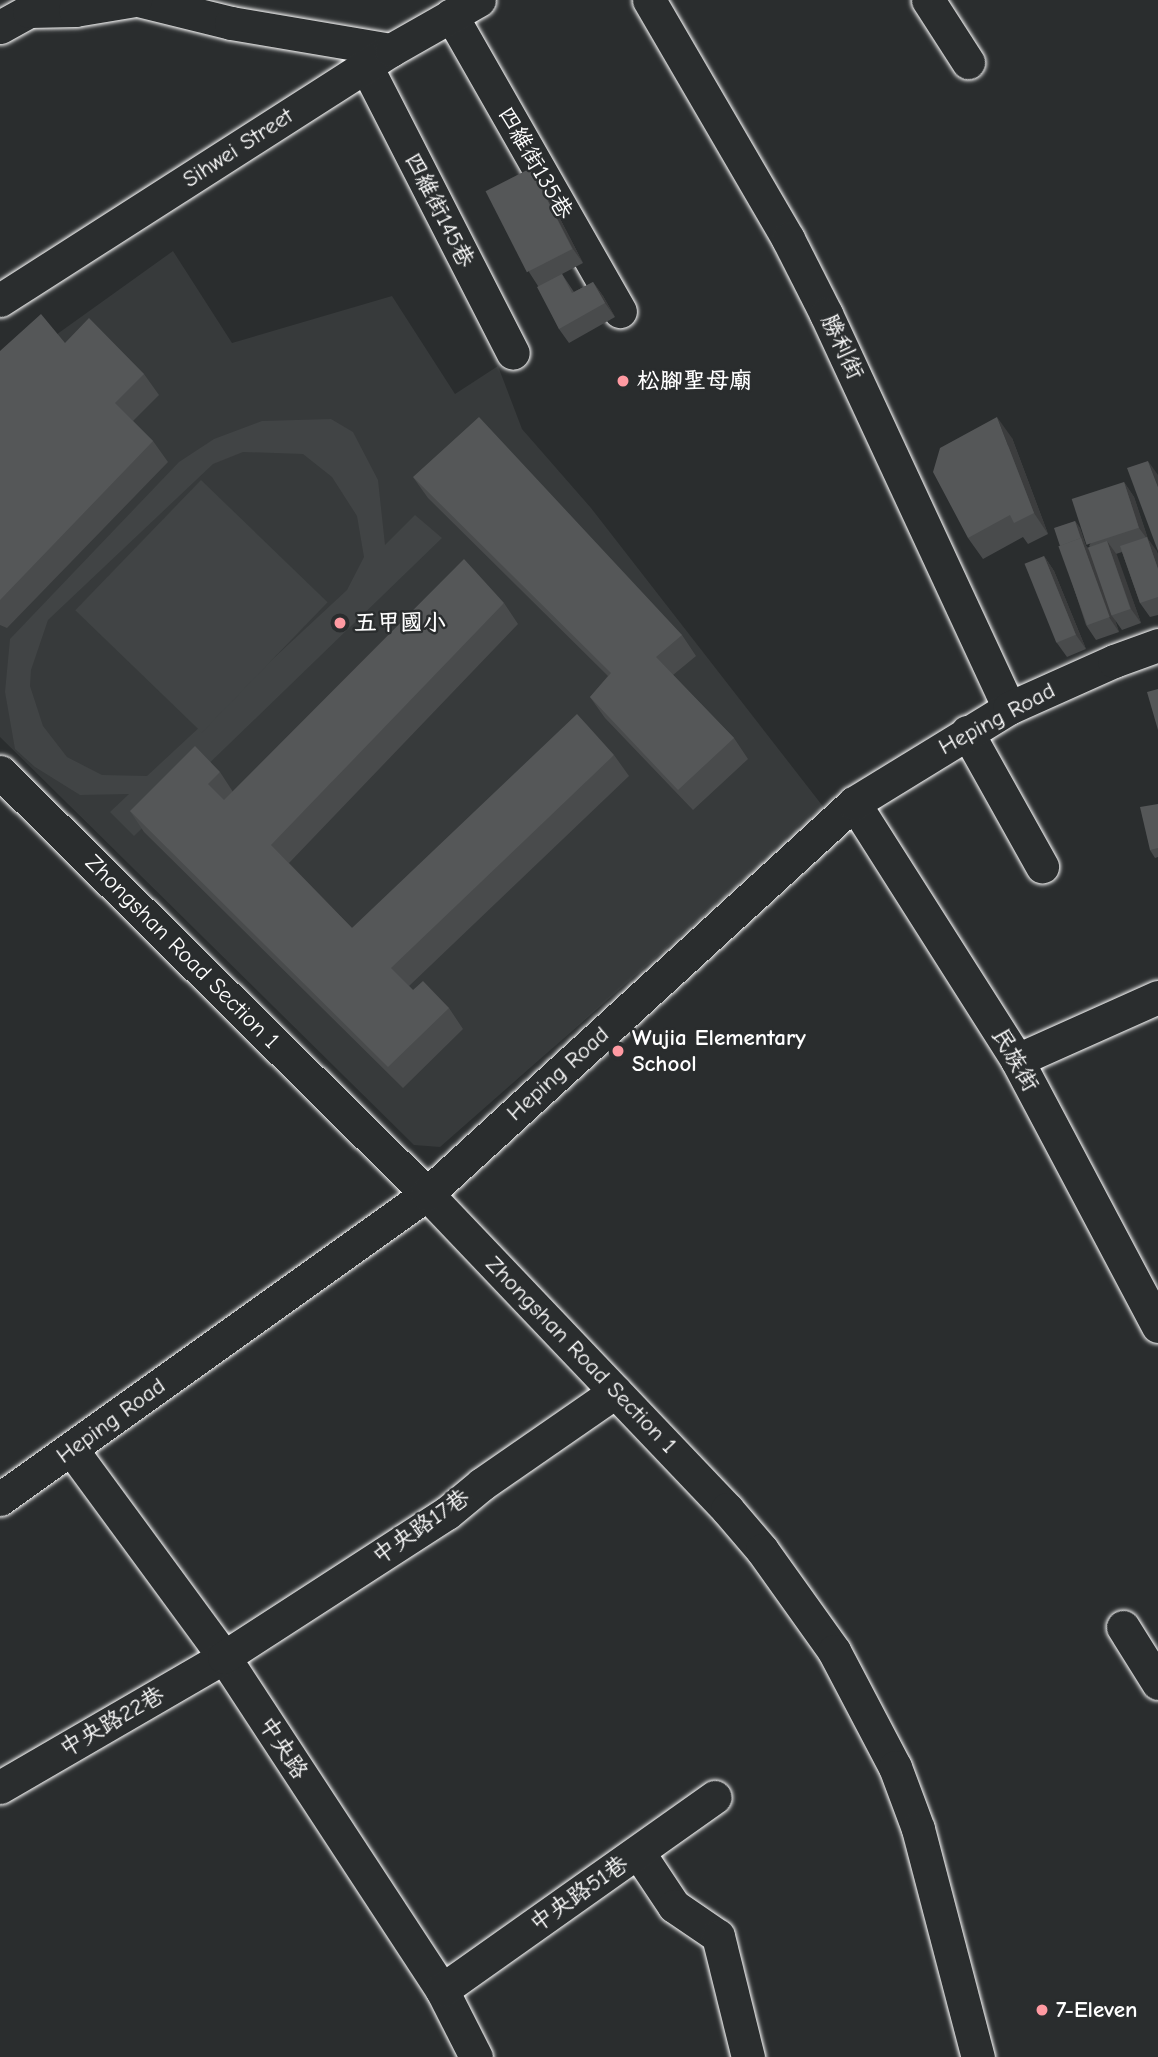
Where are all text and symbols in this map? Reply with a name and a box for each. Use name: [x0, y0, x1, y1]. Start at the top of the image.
street label: Sihwei Street: [178, 102, 298, 194]
street label: 四維街135巷: [492, 102, 578, 224]
street label: 四維街145巷: [398, 148, 480, 272]
street label: 勝利街: [815, 310, 869, 384]
place label: 松腳聖母廟: [637, 367, 752, 395]
marker: 松腳聖母廟: [615, 373, 631, 389]
place label: 五甲國小: [354, 609, 446, 637]
marker: 五甲國小: [332, 615, 348, 631]
street label: Heping Road: [934, 677, 1060, 761]
street label: Zhongshan Road Section 1: [79, 849, 285, 1055]
street label: Heping Road: [501, 1021, 615, 1127]
street label: 民族街: [986, 1023, 1044, 1097]
place label: Wujia Elementary School: [632, 1024, 806, 1078]
marker: Wujia Elementary School: [610, 1043, 626, 1059]
street label: Zhongshan Road Section 1: [480, 1251, 682, 1459]
street label: Heping Road: [51, 1372, 171, 1470]
street label: 中央路17巷: [367, 1484, 475, 1570]
street label: 中央路22巷: [55, 1681, 169, 1763]
street label: 中央路: [253, 1712, 313, 1784]
street label: 中央路51巷: [525, 1850, 633, 1938]
place label: 7-Eleven: [1056, 1996, 1137, 2024]
marker: 7-Eleven: [1034, 2002, 1050, 2018]

